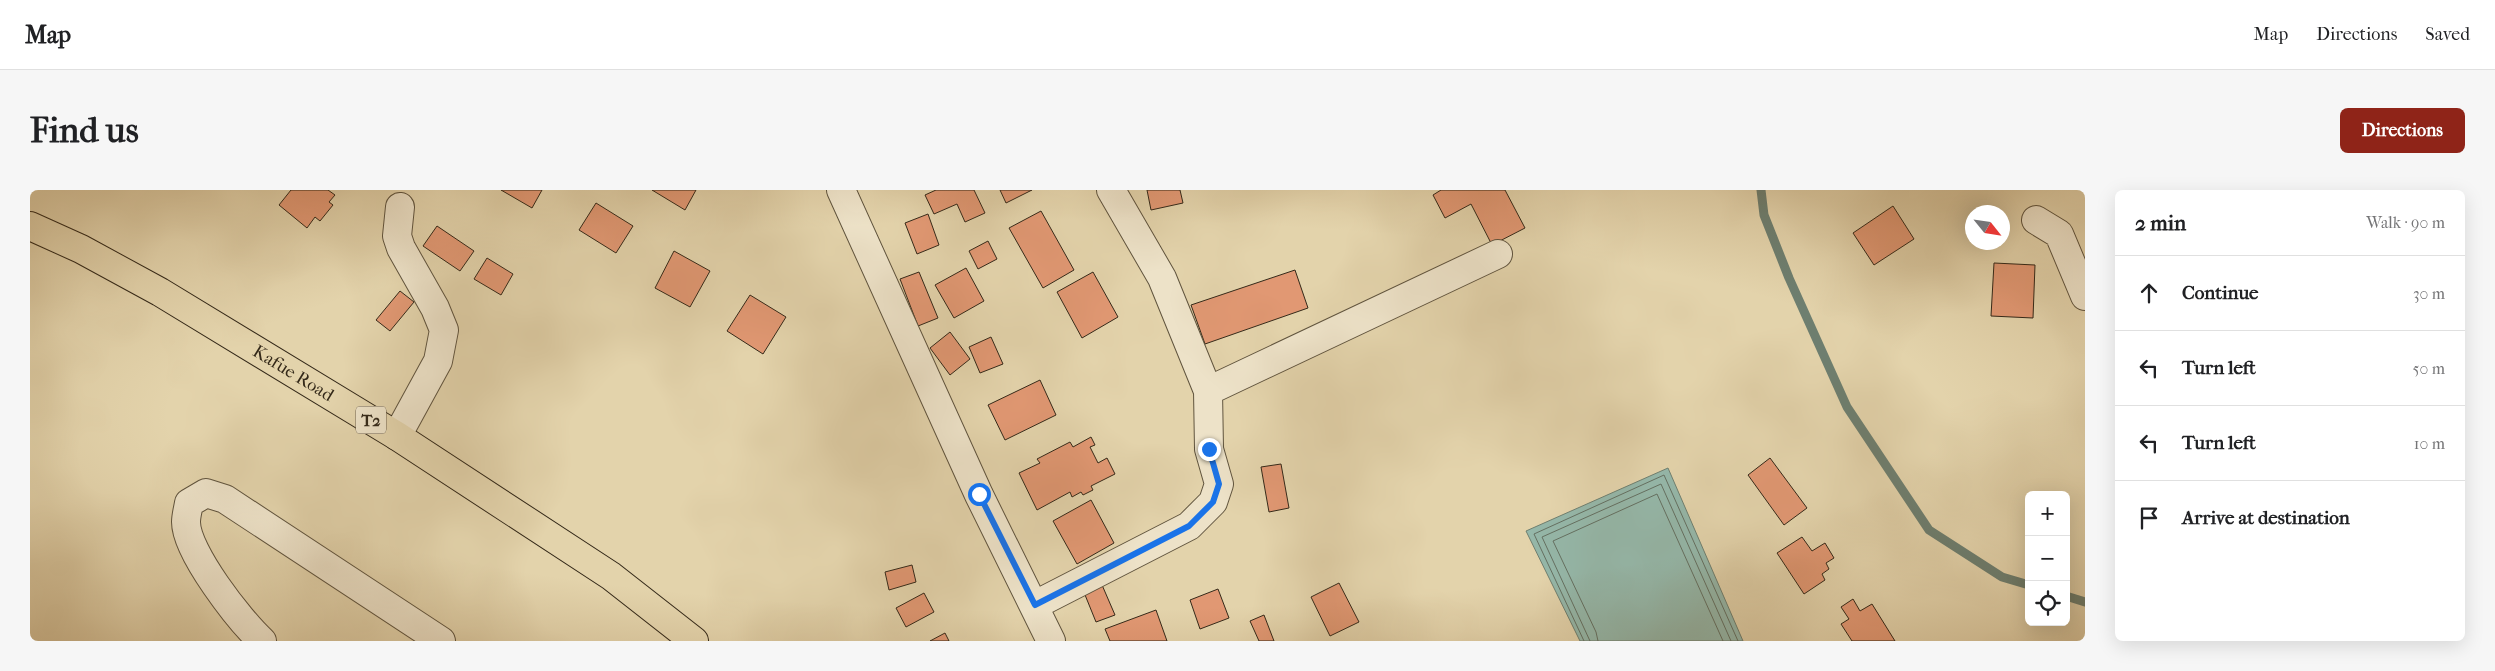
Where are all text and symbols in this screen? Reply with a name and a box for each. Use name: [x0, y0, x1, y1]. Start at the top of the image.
text: Map: [25, 21, 71, 49]
text: Map: [2254, 24, 2288, 45]
text: Directions: [2316, 24, 2397, 45]
text: Saved: [2425, 24, 2470, 45]
button: Directions: [2340, 108, 2465, 153]
text: Find us: [30, 110, 139, 151]
north arrow: [1965, 205, 2010, 250]
text: 2 min: [2135, 211, 2186, 235]
text: Walk · 90 m: [2366, 213, 2445, 232]
icon: ahead: [2135, 279, 2163, 307]
text: Continue: [2182, 282, 2258, 304]
text: 30 m: [2413, 284, 2445, 303]
street label: Kafue Road: [249, 341, 338, 406]
icon: left: [2135, 354, 2163, 382]
text: Turn left: [2182, 357, 2256, 379]
text: 50 m: [2413, 359, 2445, 378]
road number: T2: [356, 406, 386, 434]
icon: left: [2135, 429, 2163, 457]
text: Turn left: [2182, 432, 2256, 454]
text: 10 m: [2414, 434, 2445, 453]
route end: [1198, 438, 1221, 461]
route start: [968, 483, 991, 506]
map controls: [2025, 491, 2070, 626]
button: +: [2025, 491, 2070, 536]
icon: arrive: [2135, 504, 2163, 532]
text: Arrive at destination: [2182, 507, 2350, 529]
button: −: [2025, 536, 2070, 581]
button: locate: [2025, 581, 2070, 626]

